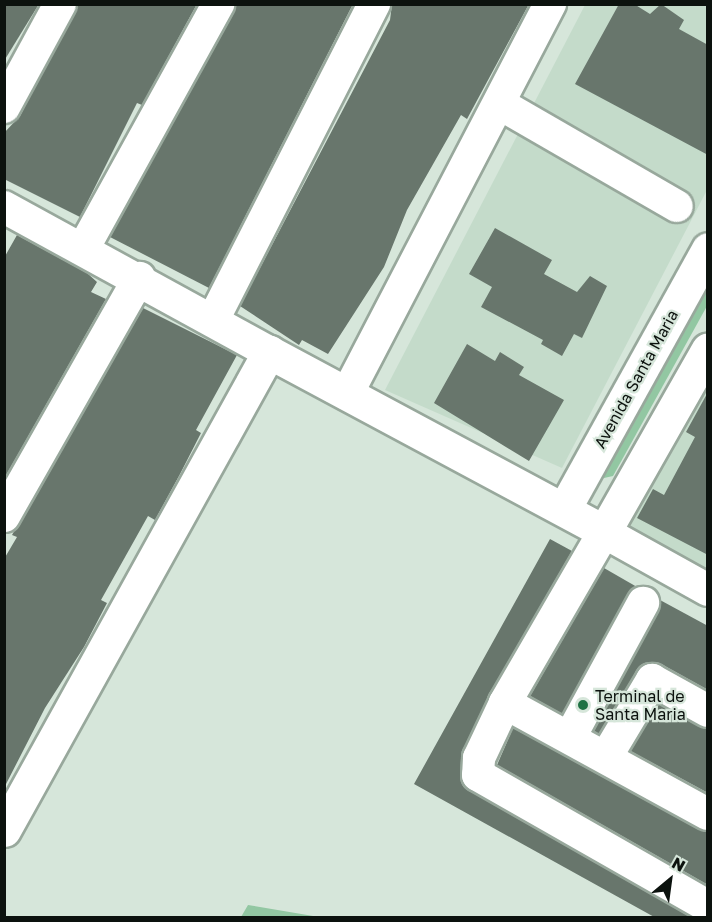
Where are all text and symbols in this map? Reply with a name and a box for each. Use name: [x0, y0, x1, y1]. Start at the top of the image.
street label: Avenida Santa Maria: [590, 306, 682, 452]
place label: Terminal de Santa Maria: [595, 686, 686, 724]
marker: Terminal de Santa Maria: [576, 698, 590, 712]
north arrow: [640, 850, 700, 910]
text: N: [669, 853, 689, 876]

